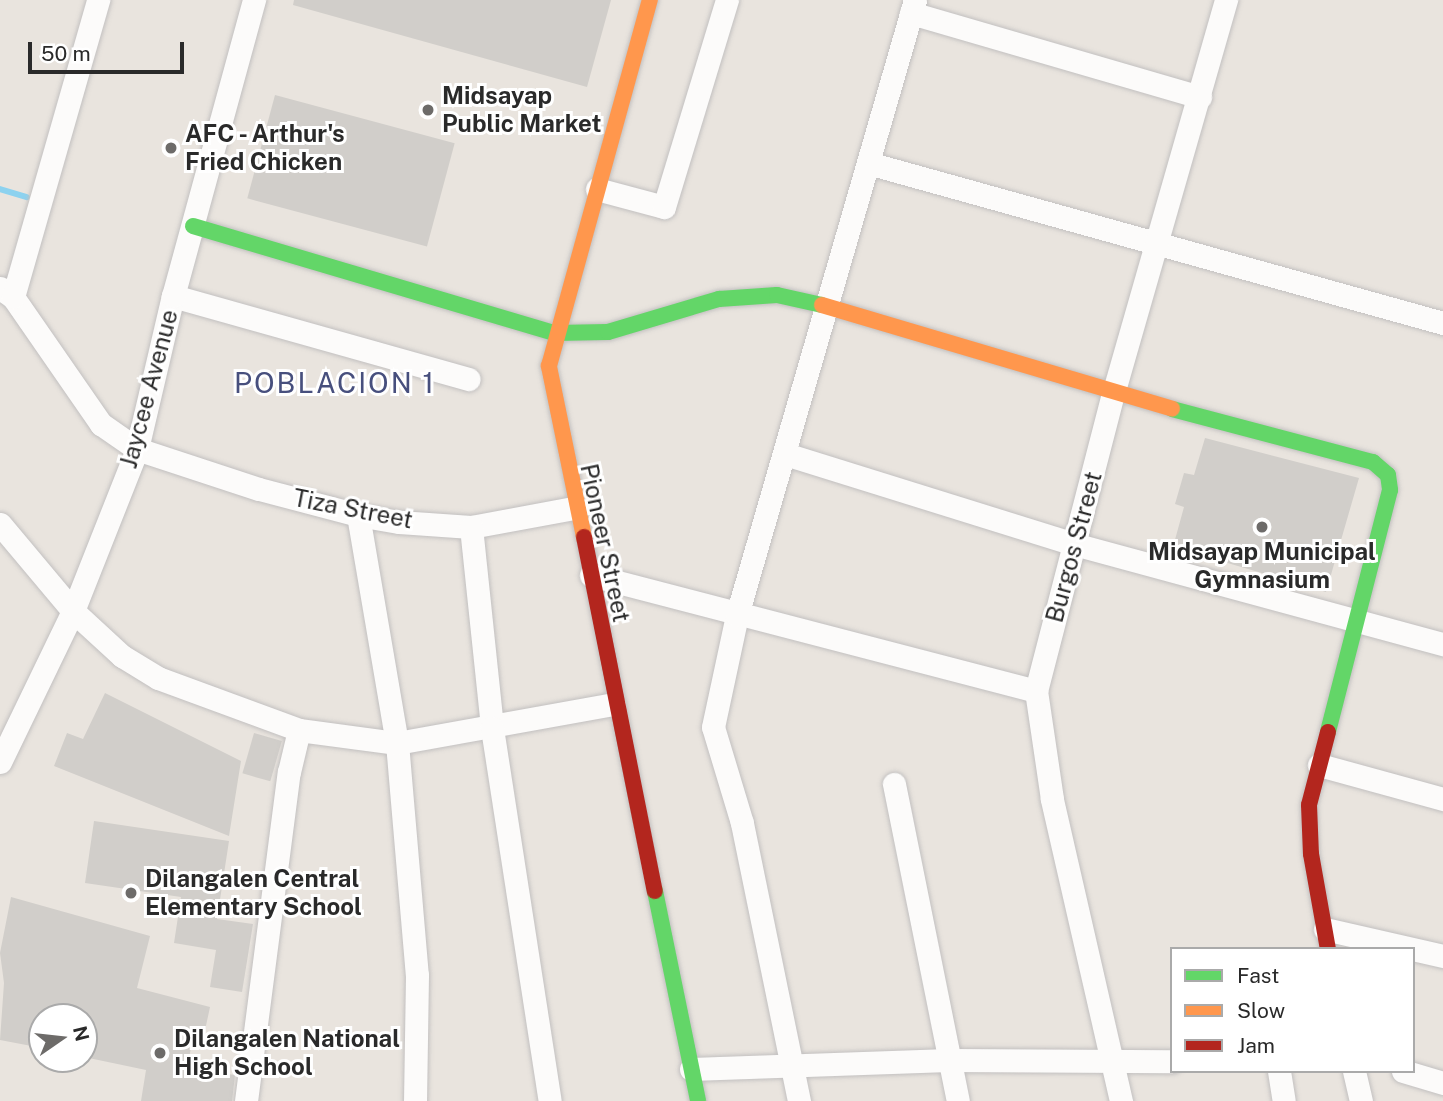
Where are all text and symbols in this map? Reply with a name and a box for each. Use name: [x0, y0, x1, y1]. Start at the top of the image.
scale bar: [32, 28, 187, 72]
text: 50 m: [41, 41, 91, 66]
place label: Midsayap Public Market: [442, 82, 601, 138]
marker: Midsayap Public Market: [420, 102, 436, 118]
place label: AFC - Arthur's Fried Chicken: [185, 120, 348, 176]
marker: AFC - Arthur's Fried Chicken: [163, 140, 179, 156]
street label: Jaycee Avenue: [114, 306, 184, 472]
district label: POBLACION 1: [235, 366, 435, 400]
street label: Pioneer Street: [574, 461, 636, 625]
street label: Burgos Street: [1040, 468, 1108, 626]
street label: Tiza Street: [291, 483, 415, 535]
marker: Midsayap Municipal Gymnasium: [1254, 519, 1270, 535]
place label: Midsayap Municipal Gymnasium: [1148, 538, 1376, 594]
place label: Dilangalen Central Elementary School: [145, 865, 362, 921]
marker: Dilangalen Central Elementary School: [123, 885, 139, 901]
legend: [1170, 947, 1415, 1073]
text: Fast: [1237, 963, 1279, 988]
text: Slow: [1237, 998, 1285, 1023]
north arrow: [28, 1003, 98, 1073]
text: N: [69, 1024, 94, 1043]
place label: Dilangalen National High School: [174, 1025, 400, 1081]
text: Jam: [1237, 1033, 1275, 1058]
marker: Dilangalen National High School: [152, 1045, 168, 1061]

